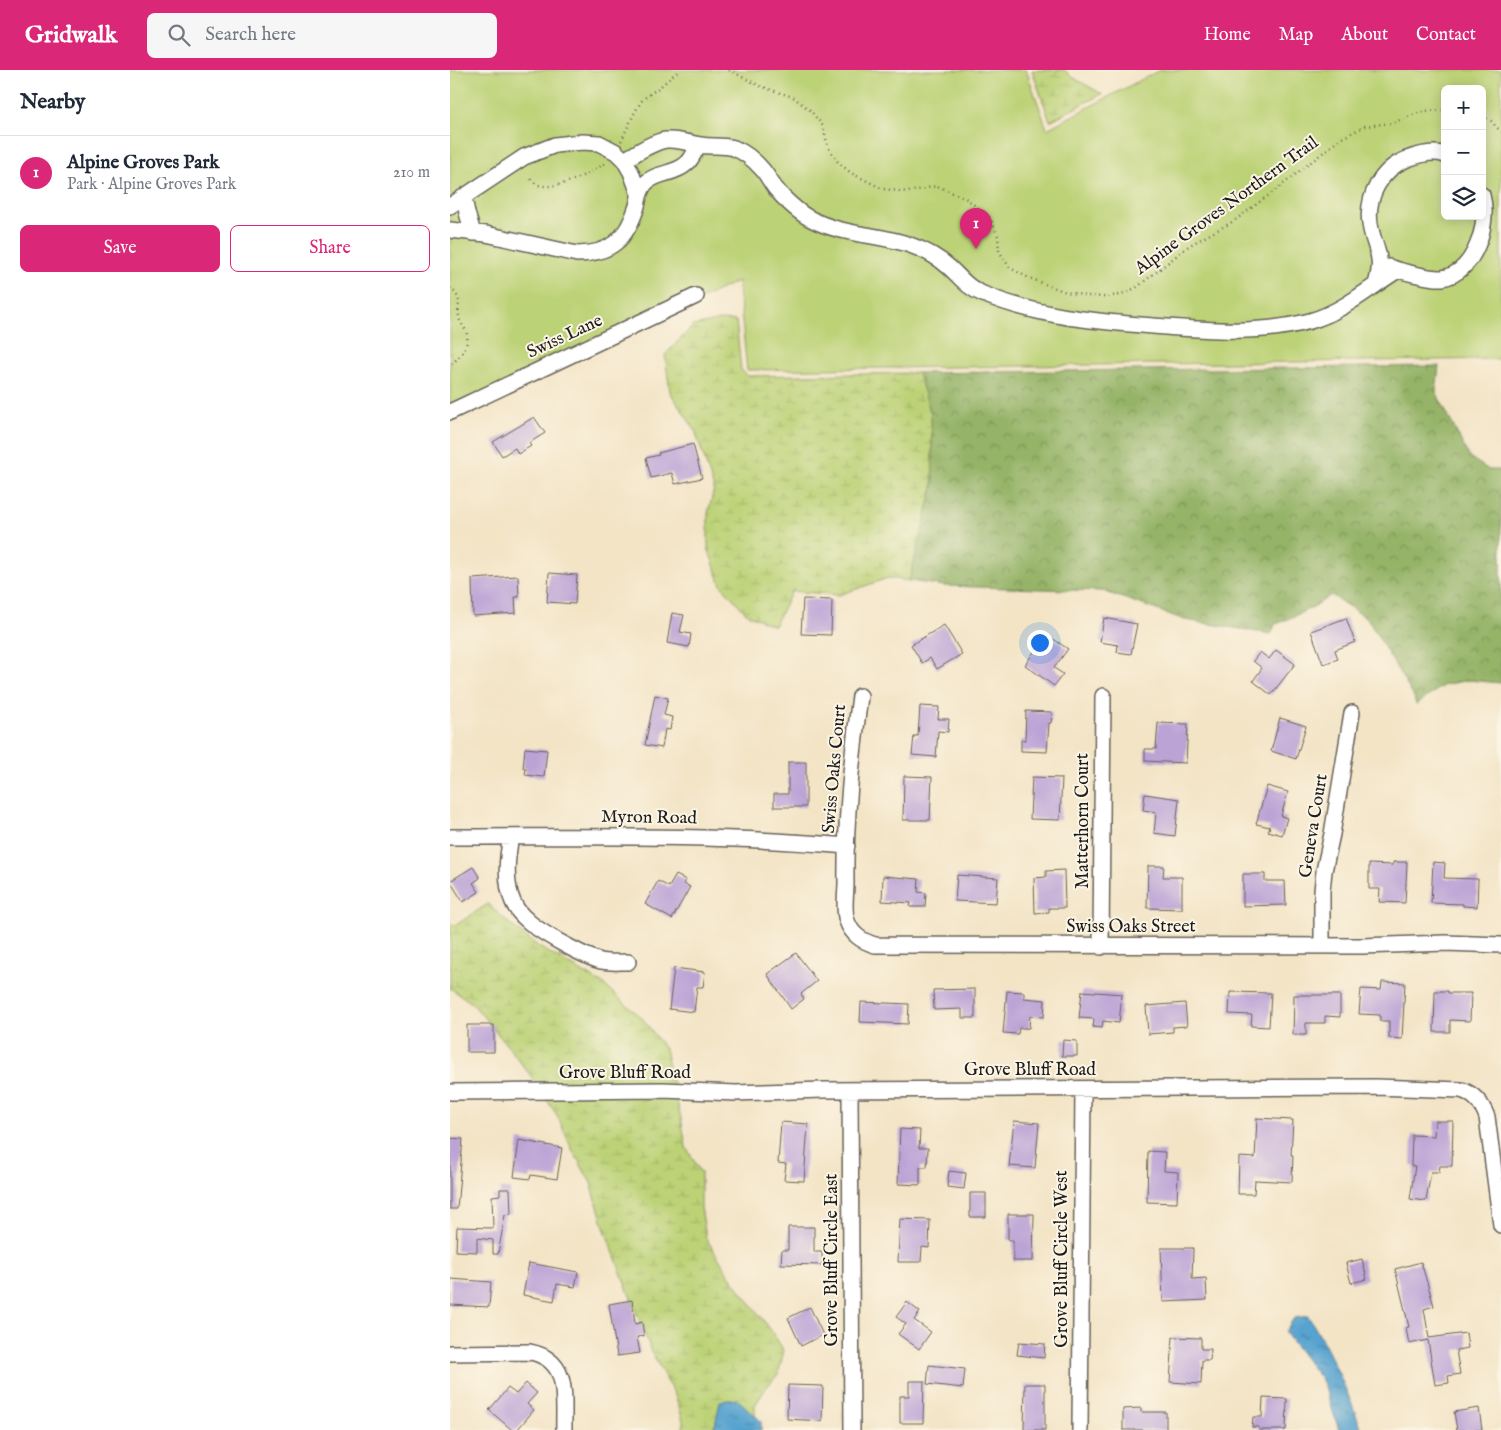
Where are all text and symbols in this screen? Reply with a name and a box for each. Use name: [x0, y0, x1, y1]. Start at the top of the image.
search box: [147, 13, 497, 58]
text: Gridwalk: [25, 20, 117, 51]
icon: search: [165, 21, 193, 49]
text: Search here: [205, 23, 296, 47]
text: Home: [1204, 24, 1251, 47]
text: Map: [1279, 24, 1313, 47]
text: About: [1341, 24, 1388, 47]
text: Contact: [1416, 24, 1476, 47]
map controls: [1441, 85, 1486, 220]
button: +: [1441, 85, 1486, 130]
text: Nearby: [20, 89, 85, 116]
button: −: [1441, 130, 1486, 175]
street label: Alpine Groves Northern Trail: [1130, 132, 1323, 281]
text: Alpine Groves Park: [67, 151, 220, 175]
text: 1: [33, 163, 39, 183]
text: 210 m: [393, 163, 430, 183]
text: Park · Alpine Groves Park: [67, 175, 236, 195]
button: layers: [1441, 175, 1486, 220]
pin: 1: [960, 208, 992, 249]
button: Save: [20, 225, 220, 272]
button: Share: [230, 225, 430, 272]
street label: Swiss Lane: [524, 310, 606, 364]
your location: [1027, 630, 1053, 656]
street label: Swiss Oaks Court: [818, 704, 852, 834]
street label: Matterhorn Court: [1072, 753, 1095, 889]
street label: Geneva Court: [1294, 773, 1334, 879]
street label: Myron Road: [601, 806, 697, 830]
street label: Swiss Oaks Street: [1066, 916, 1196, 939]
street label: Grove Bluff Road: [964, 1059, 1096, 1082]
street label: Grove Bluff Road: [559, 1062, 691, 1085]
street label: Grove Bluff Circle West: [1051, 1170, 1074, 1348]
street label: Grove Bluff Circle East: [821, 1174, 844, 1346]

